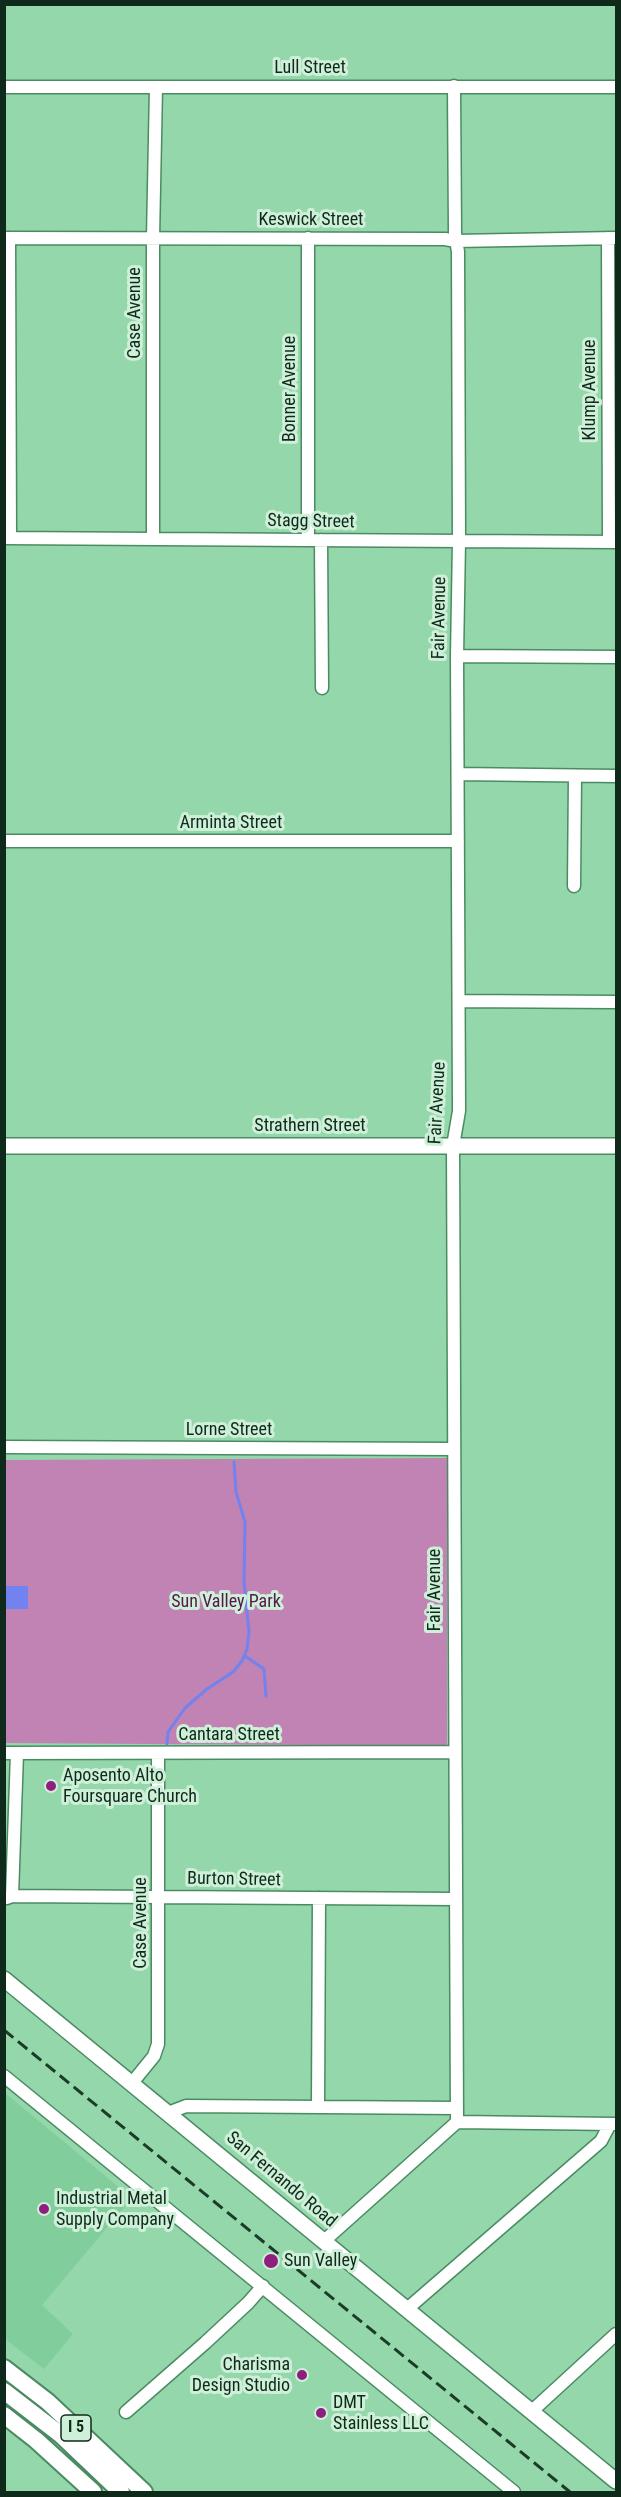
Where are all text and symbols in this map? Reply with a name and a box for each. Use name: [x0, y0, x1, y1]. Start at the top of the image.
street label: Lull Street: [274, 57, 346, 79]
street label: Keswick Street: [259, 209, 363, 231]
street label: Case Avenue: [124, 267, 146, 359]
street label: Bonner Avenue: [279, 336, 301, 442]
street label: Klump Avenue: [579, 339, 601, 441]
street label: Stagg Street: [267, 510, 355, 534]
street label: Fair Avenue: [428, 577, 452, 659]
street label: Arminta Street: [180, 812, 282, 834]
street label: Fair Avenue: [425, 1061, 451, 1145]
street label: Strathern Street: [254, 1115, 366, 1137]
street label: Lorne Street: [186, 1419, 272, 1441]
street label: Fair Avenue: [424, 1549, 446, 1631]
park label: Sun Valley Park: [171, 1591, 281, 1613]
street label: Cantara Street: [178, 1724, 280, 1746]
place label: Aposento Alto Foursquare Church: [63, 1765, 197, 1808]
marker: Aposento Alto Foursquare Church: [44, 1779, 58, 1793]
street label: Burton Street: [187, 1868, 281, 1892]
street label: Case Avenue: [130, 1877, 152, 1969]
street label: San Fernando Road: [221, 2128, 341, 2232]
place label: Industrial Metal Supply Company: [56, 2188, 174, 2230]
marker: Industrial Metal Supply Company: [37, 2202, 51, 2216]
place label: Sun Valley: [284, 2250, 357, 2272]
marker: Sun Valley: [262, 2252, 280, 2270]
place label: Charisma Design Studio: [192, 2354, 290, 2396]
marker: Charisma Design Studio: [295, 2368, 309, 2382]
place label: DMT Stainless LLC: [333, 2392, 429, 2434]
marker: DMT Stainless LLC: [314, 2406, 328, 2420]
road number: I 5: [61, 2415, 91, 2441]

